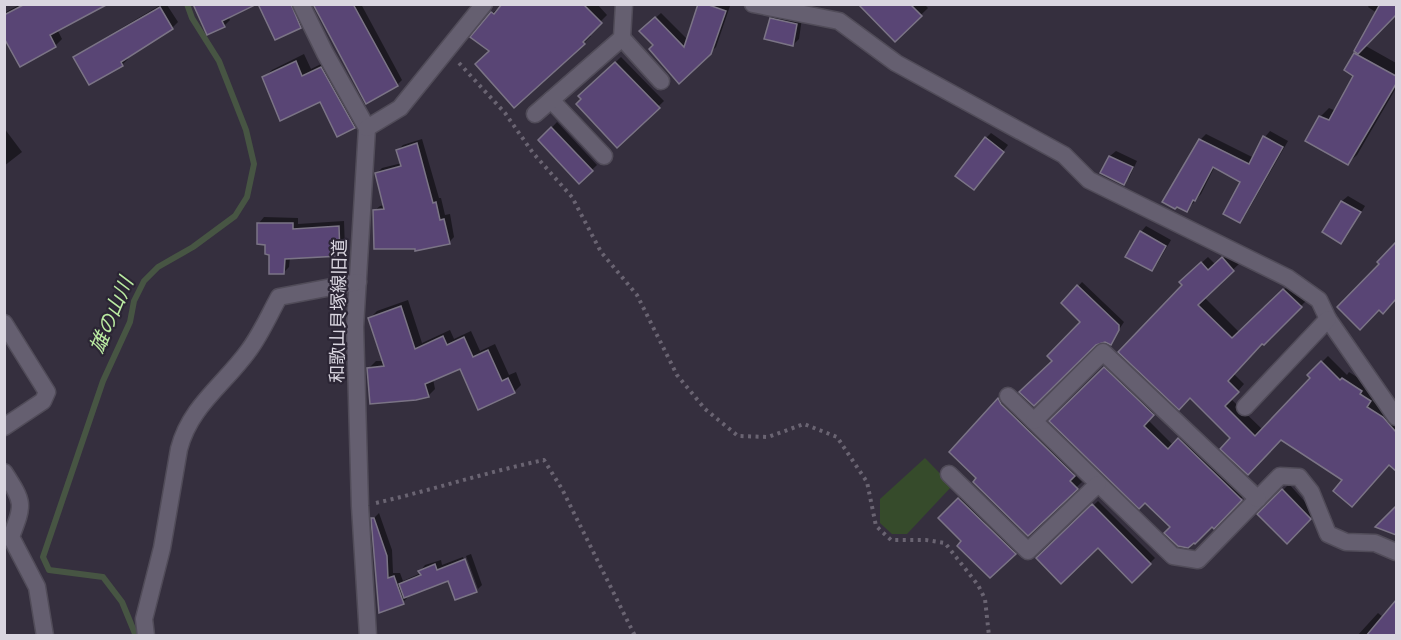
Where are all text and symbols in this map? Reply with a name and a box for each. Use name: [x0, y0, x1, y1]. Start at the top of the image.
street label: 和歌山貝塚線旧道: [327, 239, 353, 383]
water label: 雄の山川: [85, 272, 141, 358]

